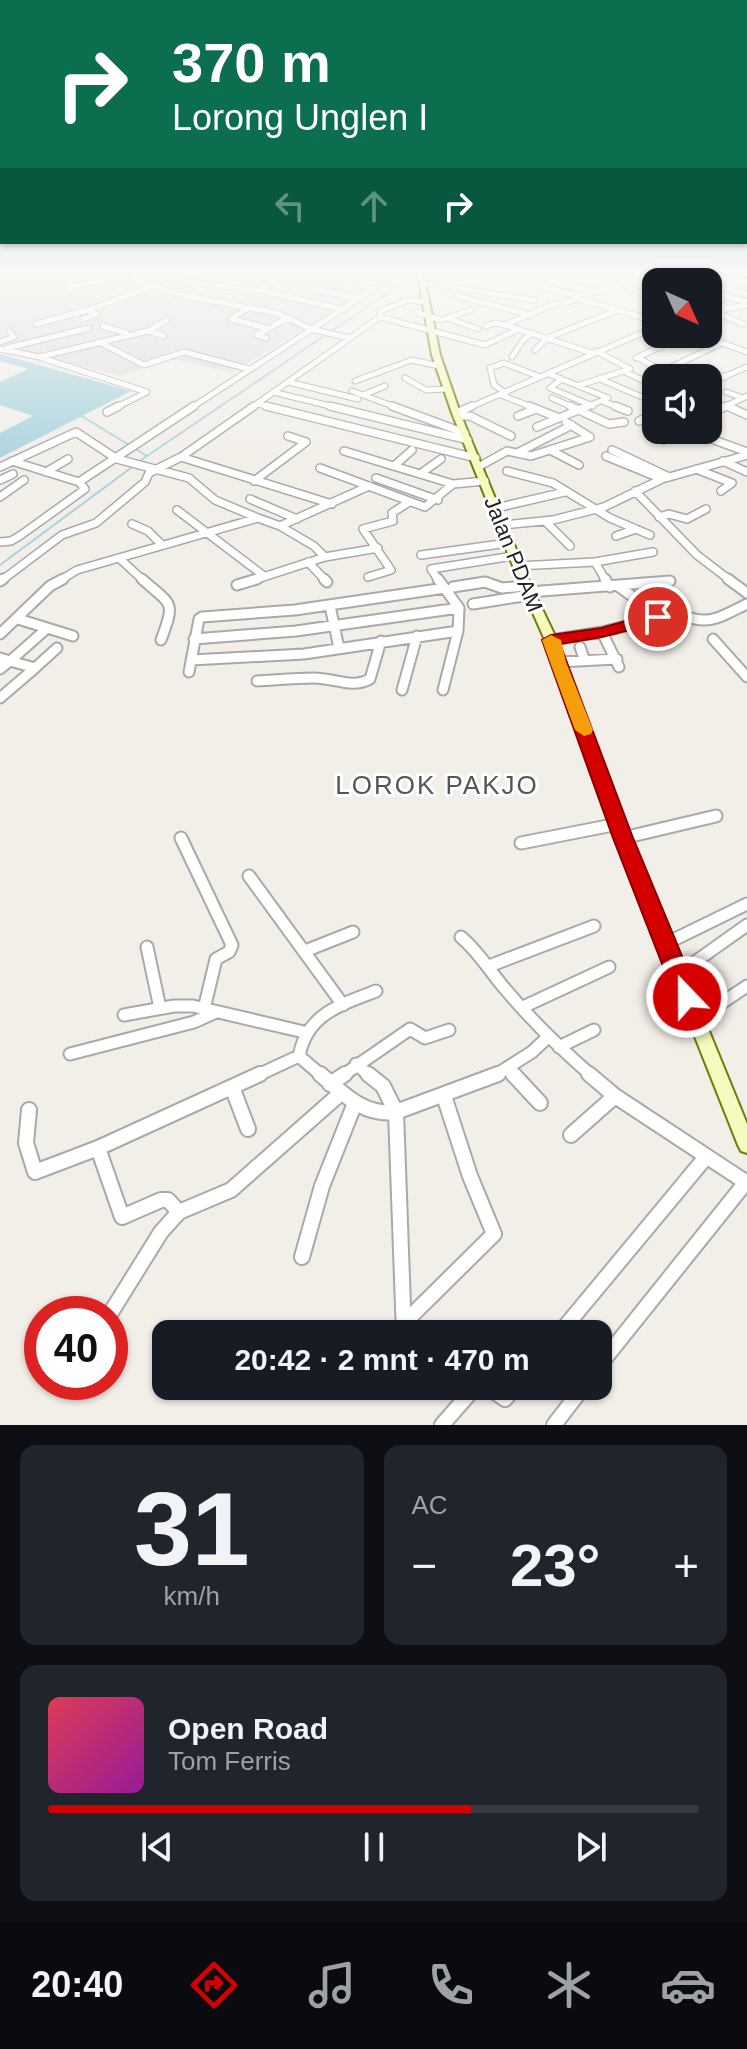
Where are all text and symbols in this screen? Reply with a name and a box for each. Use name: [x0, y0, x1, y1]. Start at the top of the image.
text: 370 m: [172, 31, 331, 94]
icon: right: [40, 32, 144, 136]
text: Lorong Unglen I: [172, 97, 428, 138]
icon: left: [268, 184, 312, 228]
icon: ahead: [352, 184, 396, 228]
icon: right: [436, 184, 480, 228]
north arrow: [642, 268, 722, 348]
map controls: [642, 268, 722, 444]
button: sound: [642, 364, 722, 444]
street label: Jalan PDAM: [479, 493, 548, 616]
pin: [624, 583, 692, 651]
icon: arrive: [636, 595, 680, 639]
district label: LOROK PAKJO: [335, 770, 539, 800]
position arrow: [645, 955, 729, 1039]
speed limit sign: 40: [24, 1296, 128, 1400]
text: 20:42 · 2 mnt · 470 m: [234, 1343, 530, 1376]
text: 31: [134, 1471, 250, 1587]
text: AC: [412, 1490, 448, 1520]
text: 23°: [510, 1532, 601, 1599]
text: −: [412, 1541, 437, 1590]
text: +: [673, 1541, 699, 1590]
text: km/h: [164, 1581, 220, 1611]
text: Open Road: [168, 1712, 328, 1745]
text: Tom Ferris: [168, 1746, 291, 1776]
icon: previous: [135, 1825, 179, 1869]
icon: pause: [352, 1825, 396, 1869]
icon: next: [569, 1825, 613, 1869]
icon: directions: [186, 1957, 242, 2013]
icon: music: [304, 1957, 360, 2013]
icon: phone: [423, 1957, 479, 2013]
icon: climate: [541, 1957, 597, 2013]
icon: car: [660, 1957, 716, 2013]
text: 20:40: [31, 1964, 123, 2005]

